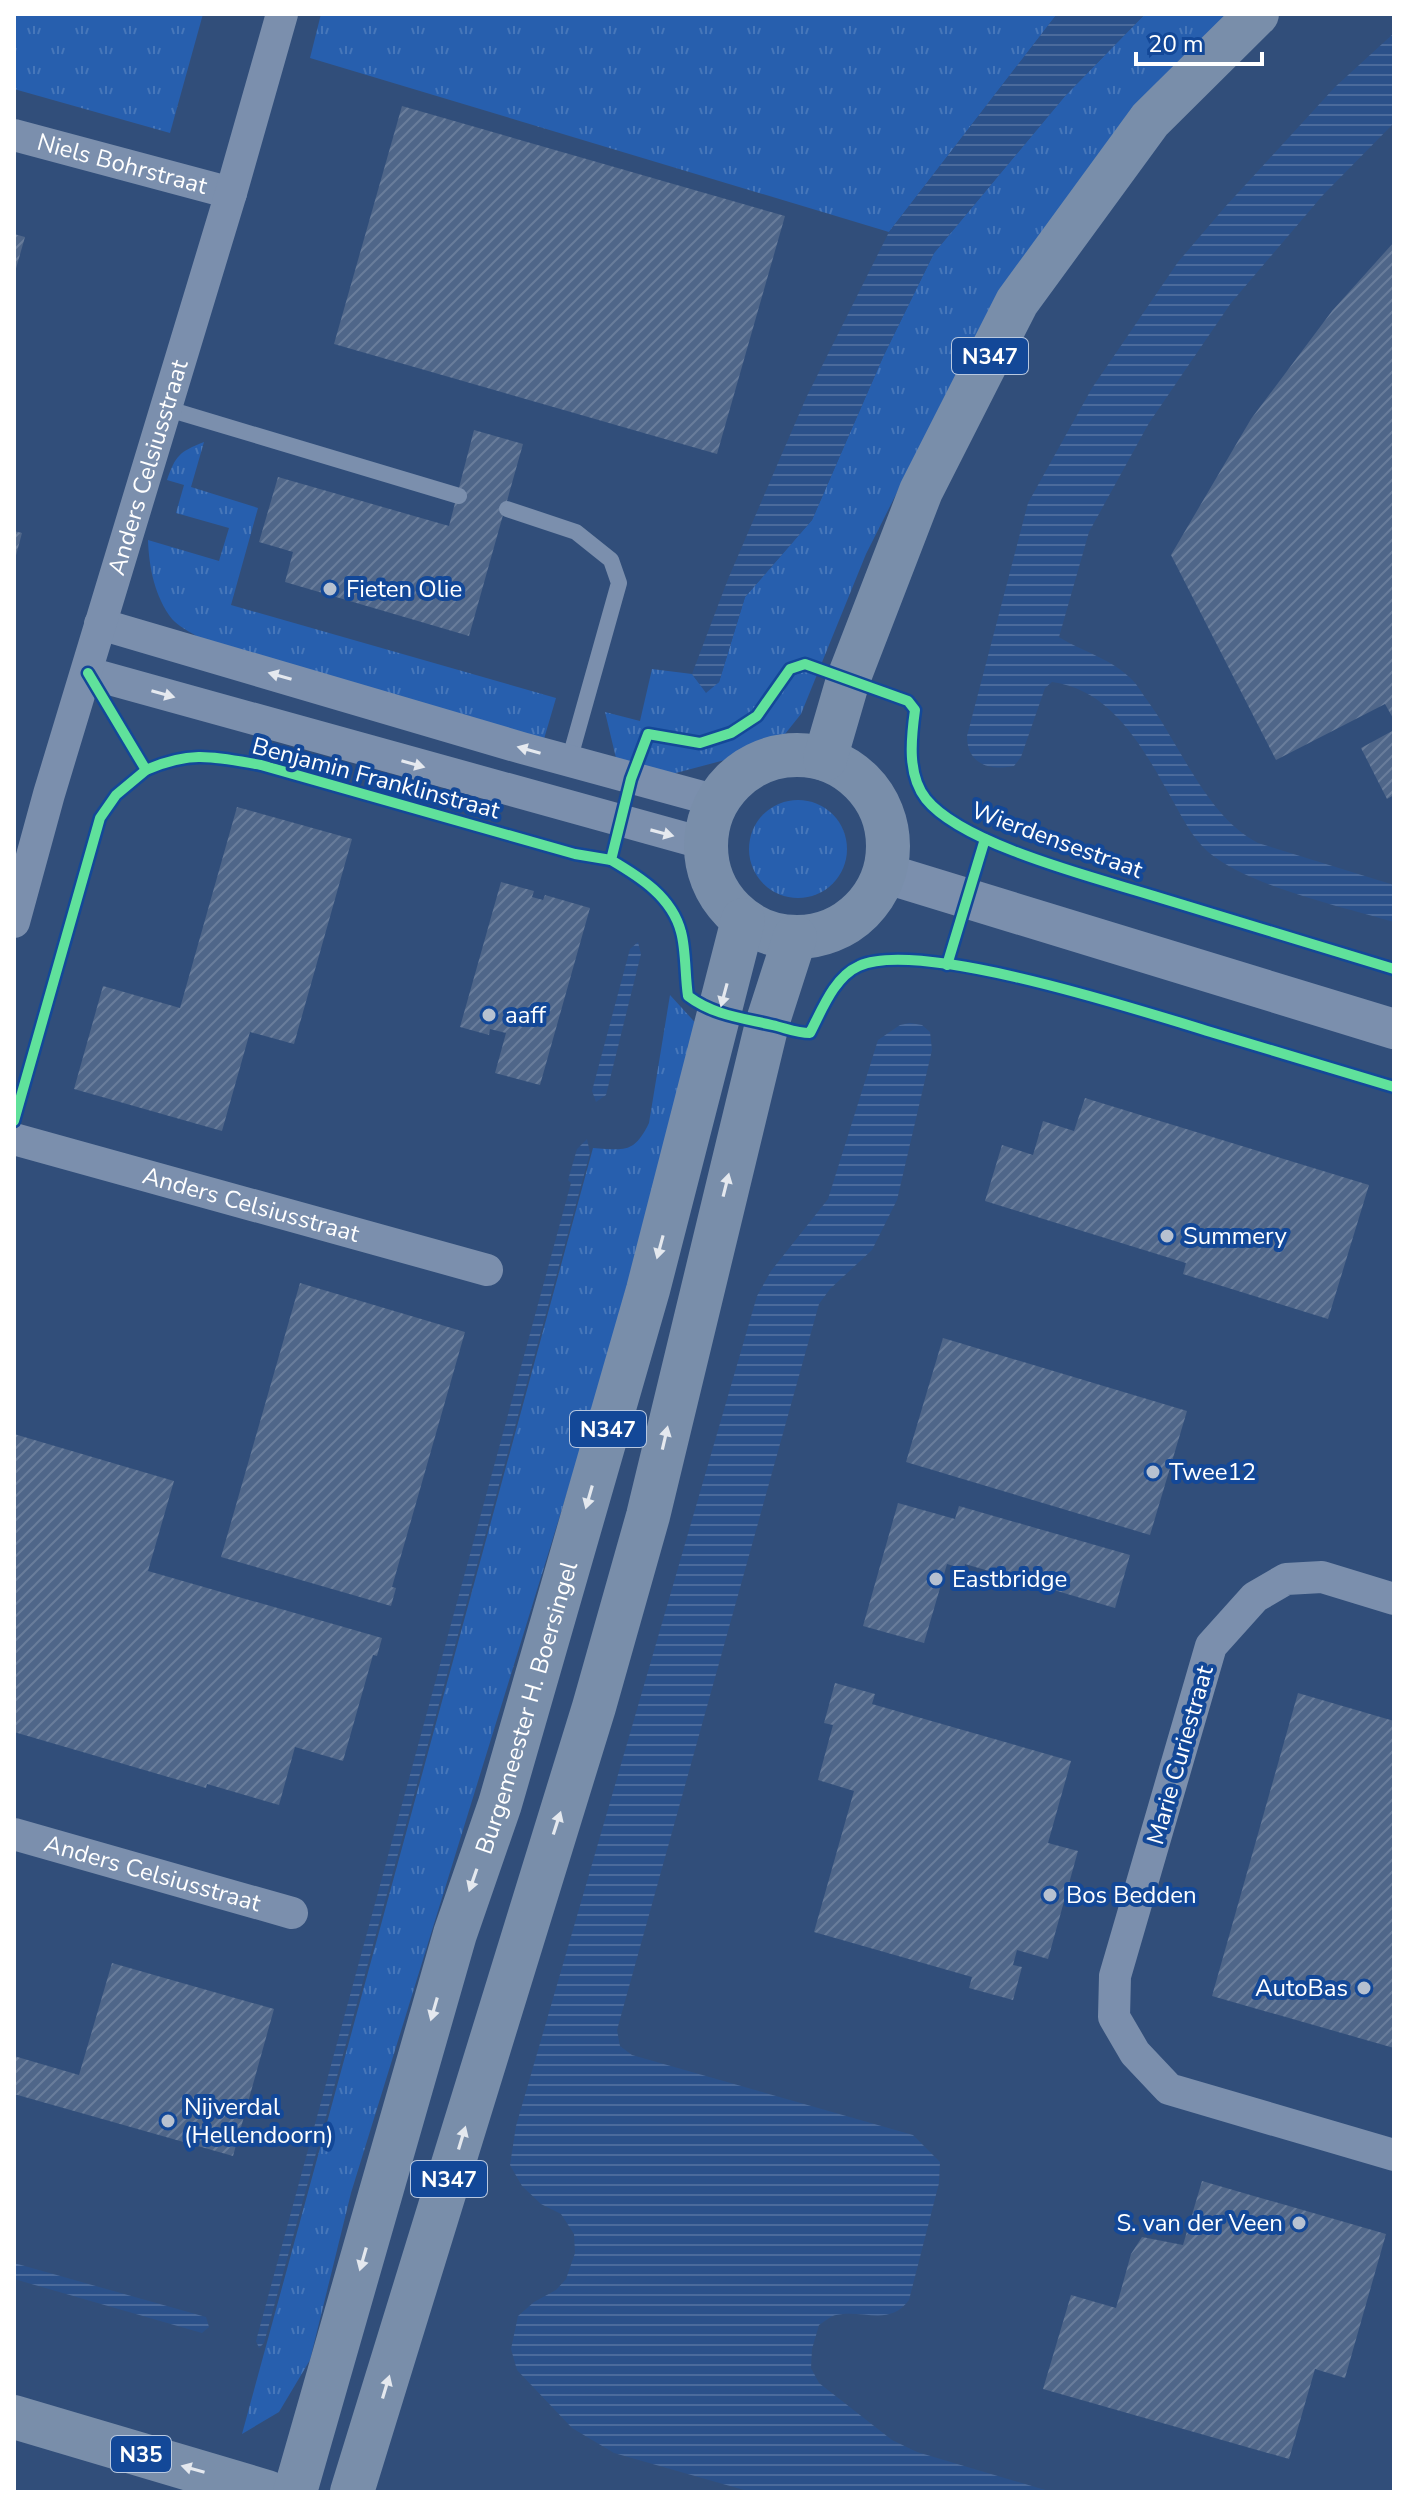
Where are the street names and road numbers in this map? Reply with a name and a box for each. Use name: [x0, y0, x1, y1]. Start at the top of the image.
street label: Niels Bohrstraat: [34, 126, 211, 202]
road number: N347: [952, 338, 1028, 374]
street label: Anders Celsiusstraat: [100, 355, 196, 579]
street label: Benjamin Franklinstraat: [249, 730, 504, 827]
street label: Wierdensestraat: [967, 794, 1148, 886]
street label: Anders Celsiusstraat: [139, 1159, 364, 1250]
road number: N347: [570, 1411, 646, 1447]
street label: Burgemeester H. Boersingel: [468, 1558, 585, 1858]
street label: Marie Curiestraat: [1139, 1661, 1221, 1848]
street label: Anders Celsiusstraat: [41, 1827, 265, 1919]
road number: N347: [411, 2161, 487, 2197]
road number: N35: [111, 2436, 171, 2472]

